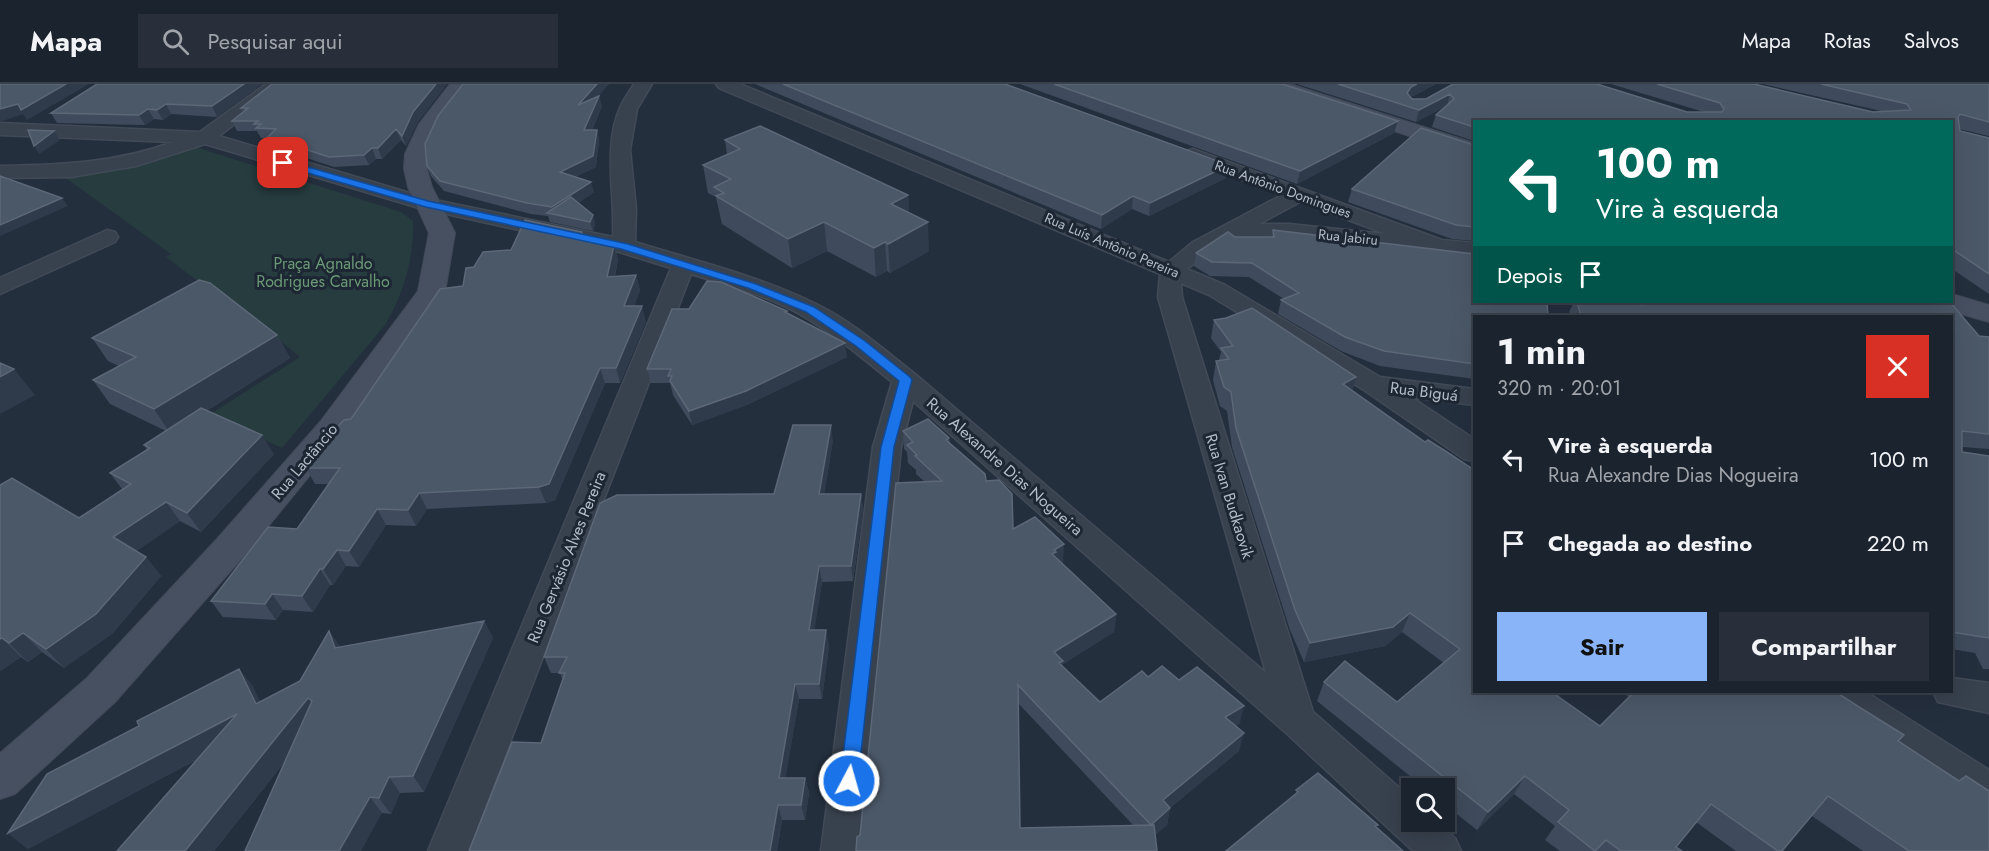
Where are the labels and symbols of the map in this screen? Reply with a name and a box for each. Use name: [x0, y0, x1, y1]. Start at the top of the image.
pin: [257, 137, 308, 188]
street label: Rua Antônio Domingues: [1212, 155, 1354, 223]
street label: Rua Luís Antônio Pereira: [1041, 207, 1183, 283]
street label: Rua Jabiru: [1317, 224, 1379, 250]
park label: Praça Agnaldo Rodrigues Carvalho: [256, 252, 390, 293]
street label: Rua Biguá: [1389, 376, 1459, 407]
street label: Rua Alexandre Dias Nogueira: [921, 392, 1088, 541]
street label: Rua Lactâncio: [266, 418, 343, 504]
street label: Rua Ivan Budkaovik: [1200, 431, 1260, 562]
street label: Rua Gervásio Alves Pereira: [521, 468, 611, 646]
position arrow: [817, 749, 881, 813]

